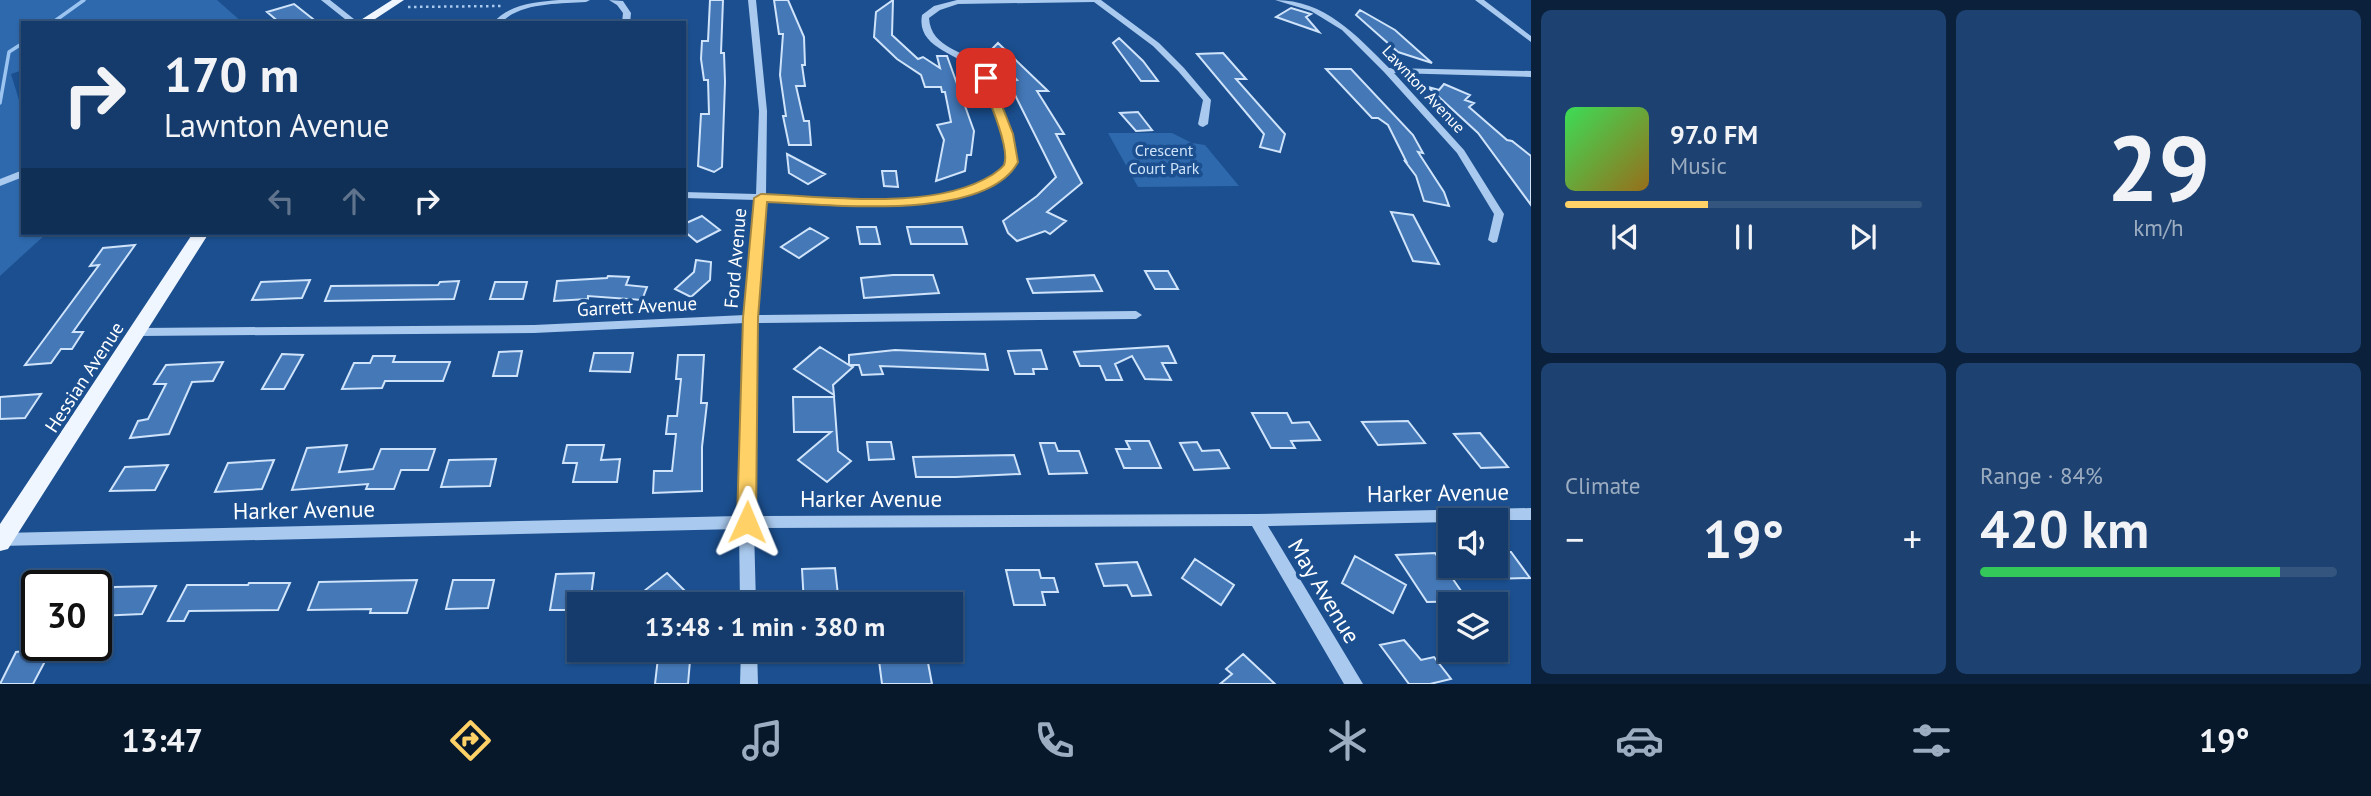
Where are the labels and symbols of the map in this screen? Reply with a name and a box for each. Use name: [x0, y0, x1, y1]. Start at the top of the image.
street label: Lawnton Avenue: [1378, 41, 1470, 137]
pin: [956, 48, 1016, 108]
park label: Crescent Court Park: [1129, 140, 1200, 178]
street label: Ford Avenue: [719, 207, 751, 309]
street label: Garrett Avenue: [576, 291, 698, 321]
street label: Hessian Avenue: [39, 317, 129, 437]
street label: Harker Avenue: [1367, 477, 1509, 508]
street label: Harker Avenue: [800, 484, 942, 513]
position arrow: [710, 485, 784, 559]
street label: Harker Avenue: [233, 494, 375, 525]
street label: May Avenue: [1282, 533, 1367, 648]
speed limit sign: 30: [21, 570, 112, 661]

